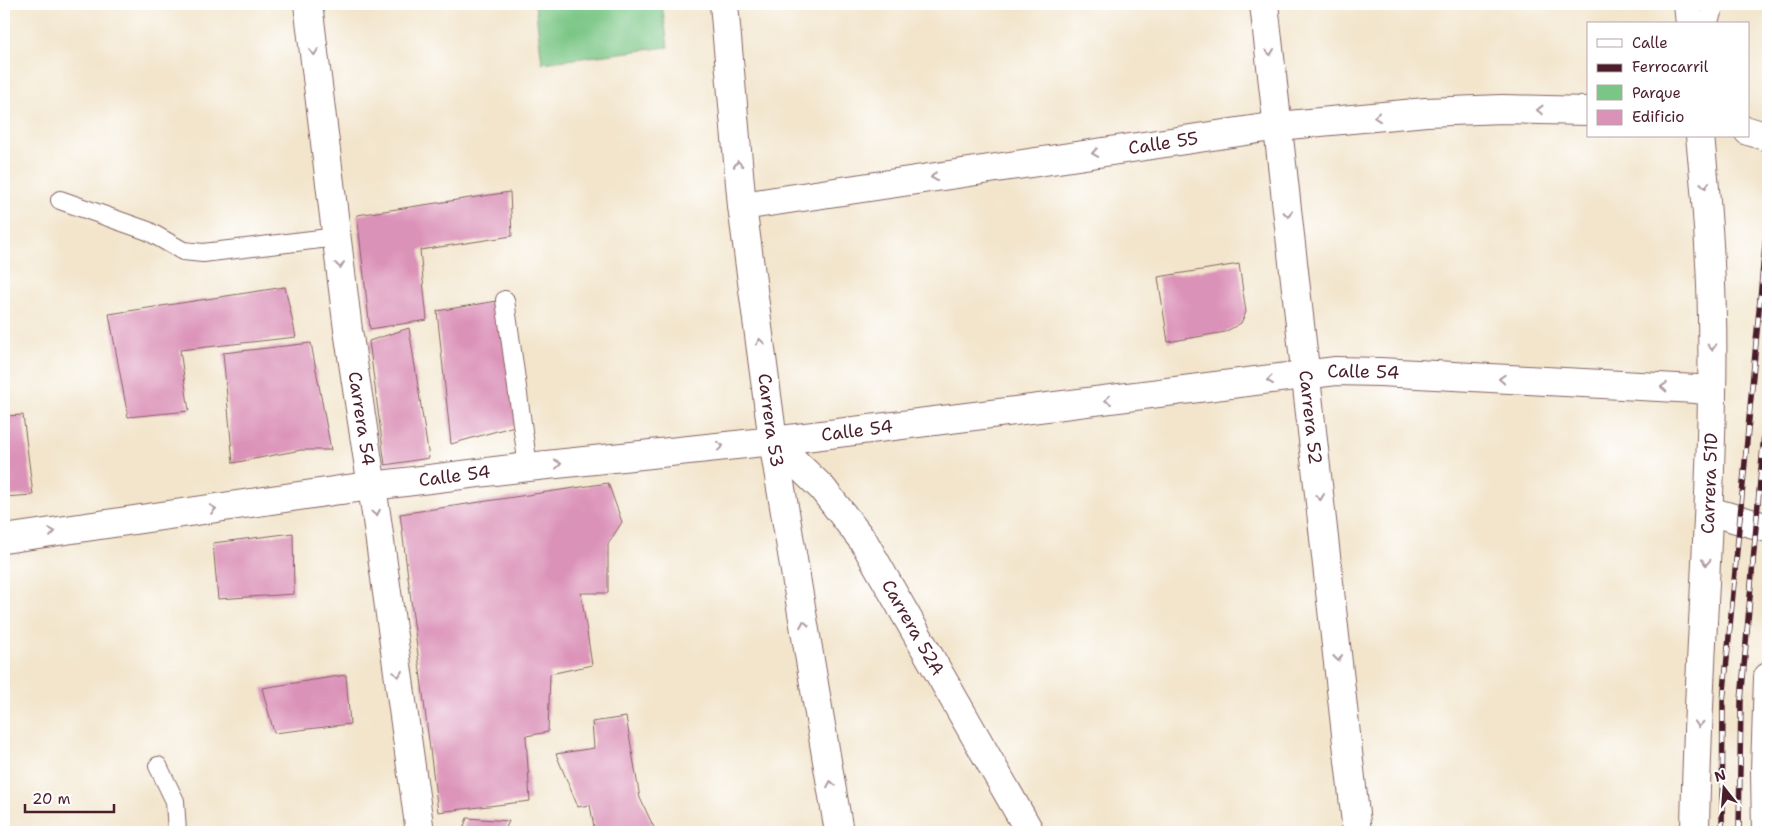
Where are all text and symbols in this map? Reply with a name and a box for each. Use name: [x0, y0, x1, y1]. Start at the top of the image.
legend: [1587, 22, 1750, 138]
text: Calle: [1632, 33, 1668, 53]
one-way arrow: [308, 48, 318, 56]
one-way arrow: [1264, 48, 1275, 56]
text: Ferrocarril: [1632, 57, 1709, 77]
text: Parque: [1632, 83, 1681, 103]
one-way arrow: [1535, 105, 1543, 115]
text: Edificio: [1632, 107, 1684, 127]
one-way arrow: [1373, 111, 1381, 122]
street label: Calle 55: [1127, 126, 1200, 160]
one-way arrow: [1090, 147, 1099, 157]
one-way arrow: [733, 159, 744, 167]
one-way arrow: [930, 171, 938, 182]
one-way arrow: [1699, 181, 1710, 189]
one-way arrow: [1282, 210, 1293, 218]
one-way arrow: [334, 262, 345, 270]
one-way arrow: [755, 338, 766, 346]
one-way arrow: [1707, 344, 1717, 351]
street label: Calle 54: [1326, 359, 1400, 385]
street label: Carrera 52: [1293, 369, 1328, 466]
street label: Carrera 54: [342, 370, 381, 467]
street label: Carrera 53: [752, 372, 789, 469]
one-way arrow: [1497, 373, 1505, 384]
one-way arrow: [1265, 374, 1273, 385]
one-way arrow: [1660, 382, 1668, 393]
one-way arrow: [1104, 394, 1112, 405]
street label: Calle 54: [820, 414, 894, 447]
street label: Carrera 51D: [1695, 432, 1723, 535]
one-way arrow: [716, 441, 724, 452]
one-way arrow: [555, 459, 563, 470]
street label: Calle 54: [417, 460, 492, 492]
one-way arrow: [1314, 493, 1325, 501]
one-way arrow: [209, 504, 217, 515]
one-way arrow: [370, 508, 380, 517]
one-way arrow: [48, 527, 56, 538]
one-way arrow: [1701, 558, 1711, 566]
street label: Carrera 52A: [876, 575, 950, 680]
one-way arrow: [800, 620, 810, 628]
one-way arrow: [1332, 655, 1343, 663]
one-way arrow: [393, 669, 403, 678]
one-way arrow: [1693, 721, 1704, 729]
north arrow: [1700, 764, 1750, 814]
text: N: [1712, 765, 1728, 786]
one-way arrow: [826, 780, 837, 788]
scale bar: [25, 781, 114, 813]
text: 20 m: [32, 789, 71, 809]

